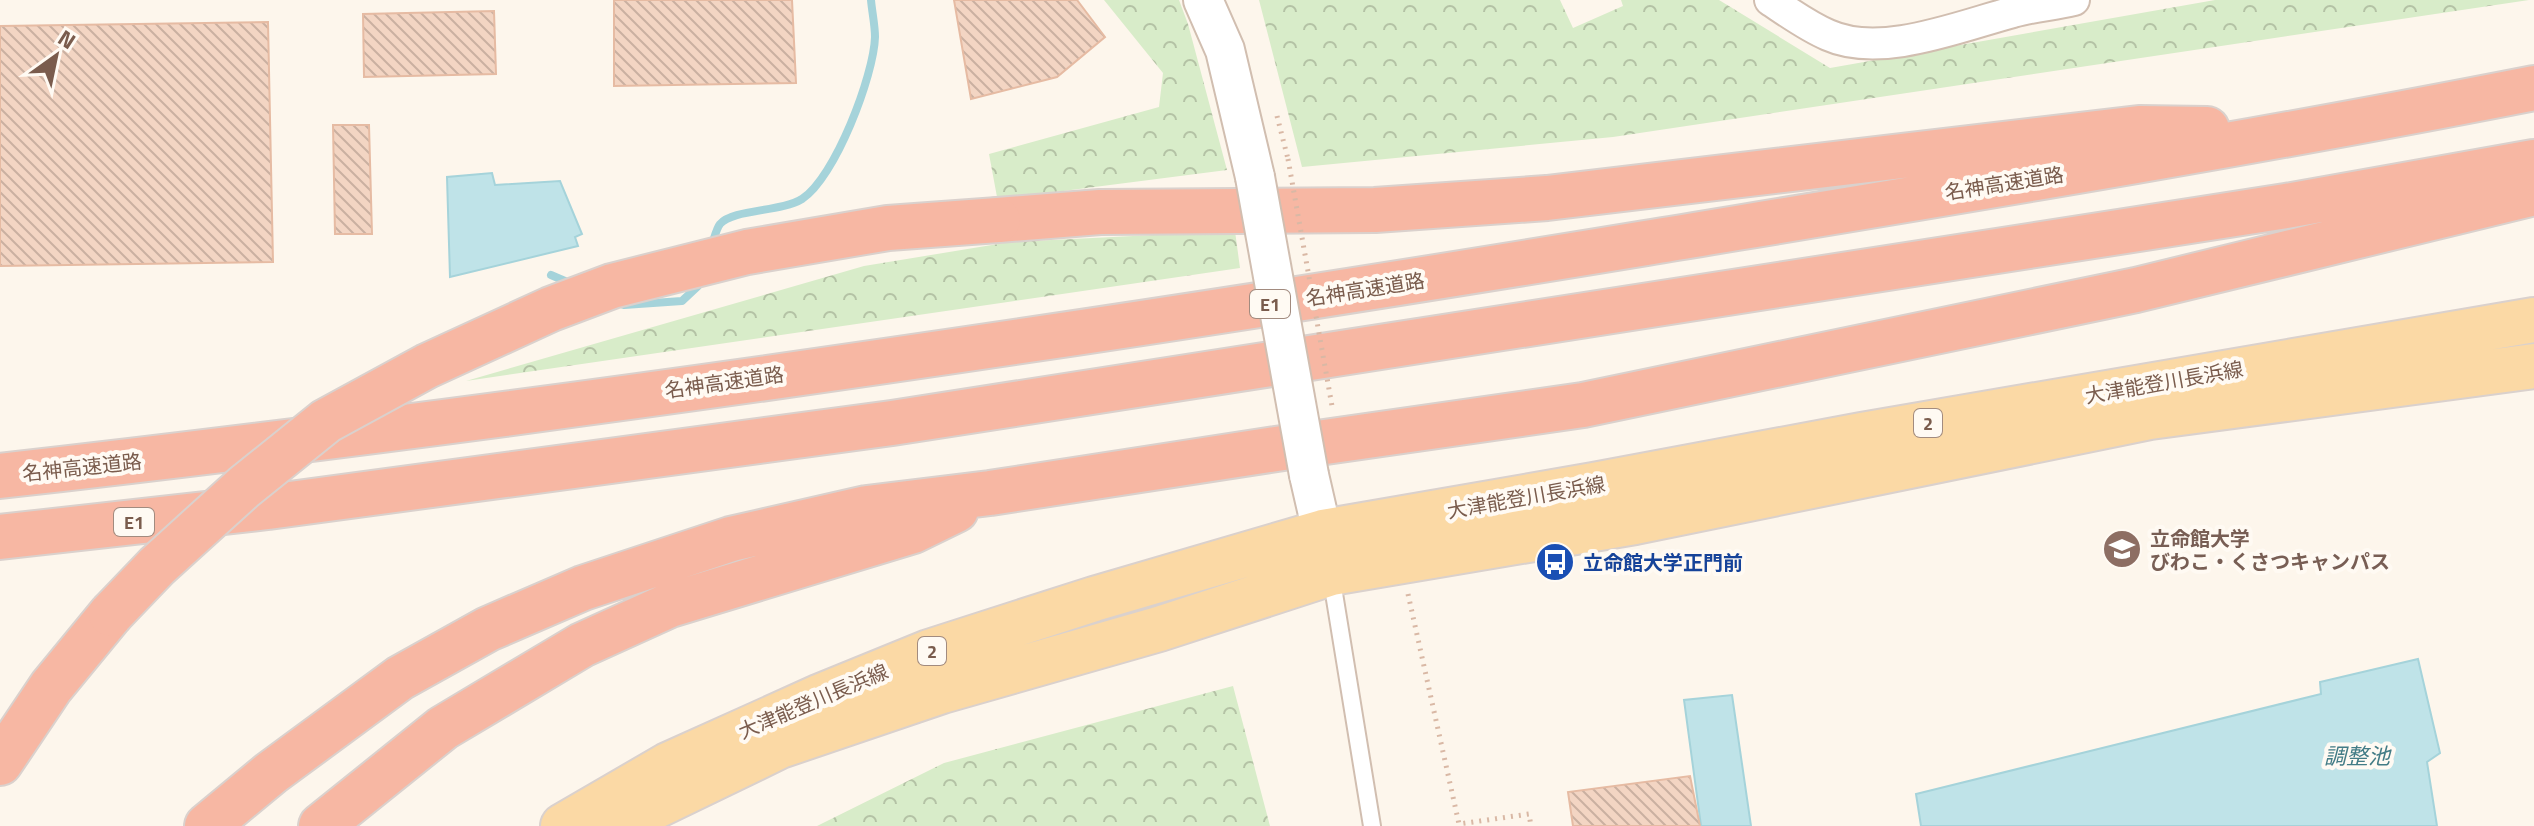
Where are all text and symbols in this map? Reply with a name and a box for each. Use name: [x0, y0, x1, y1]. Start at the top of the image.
north arrow: [16, 16, 96, 96]
text: N: [51, 21, 83, 58]
street label: 名神高速道路: [1942, 158, 2066, 208]
street label: 名神高速道路: [1303, 264, 1427, 314]
road number: E1: [1250, 290, 1290, 318]
street label: 大津能登川長浜線: [2083, 353, 2245, 411]
street label: 名神高速道路: [662, 358, 786, 406]
road number: 2: [1914, 409, 1942, 437]
street label: 名神高速道路: [21, 445, 143, 489]
street label: 大津能登川長浜線: [1445, 468, 1607, 526]
road number: E1: [114, 508, 154, 536]
place label: 立命館大学 びわこ・くさつキャンパス: [2150, 523, 2390, 577]
school or university icon: 立命館大学 びわこ・くさつキャンパス: [2101, 528, 2143, 570]
bus stop icon: 立命館大学正門前: [1534, 541, 1576, 583]
place label: 立命館大学正門前: [1583, 547, 1743, 578]
road number: 2: [918, 637, 946, 665]
street label: 大津能登川長浜線: [733, 655, 893, 747]
water label: 調整池: [2324, 739, 2392, 773]

